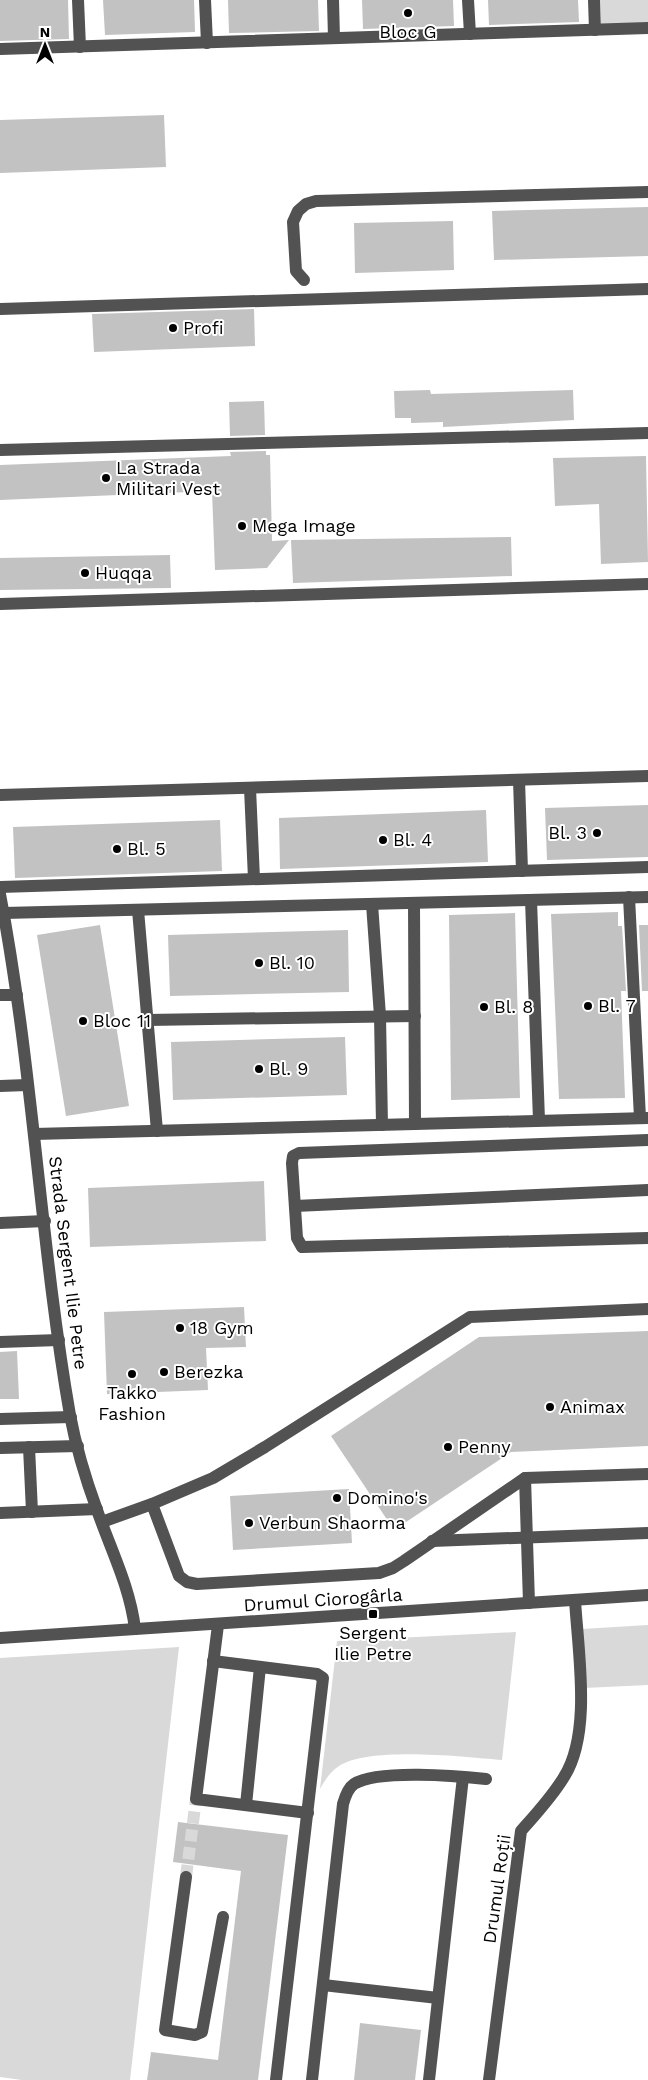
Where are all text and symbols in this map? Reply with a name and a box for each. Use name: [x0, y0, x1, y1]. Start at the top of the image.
marker: Bloc G: [402, 7, 414, 19]
north arrow: [20, 20, 70, 70]
place label: Bloc G: [379, 21, 437, 42]
text: N: [40, 24, 50, 40]
place label: Profi: [183, 317, 224, 338]
marker: Profi: [167, 322, 179, 334]
place label: La Strada Militari Vest: [116, 457, 221, 499]
marker: La Strada Militari Vest: [100, 472, 112, 484]
place label: Mega Image: [252, 515, 356, 536]
marker: Mega Image: [236, 520, 248, 532]
place label: Huqqa: [95, 562, 152, 583]
marker: Huqqa: [79, 567, 91, 579]
place label: Bl. 3: [548, 822, 587, 843]
marker: Bl. 3: [591, 827, 603, 839]
place label: Bl. 4: [393, 829, 432, 850]
marker: Bl. 4: [377, 834, 389, 846]
place label: Bl. 5: [127, 838, 166, 859]
marker: Bl. 5: [111, 843, 123, 855]
place label: Bl. 10: [269, 952, 315, 973]
marker: Bl. 10: [253, 957, 265, 969]
place label: Bl. 7: [598, 995, 636, 1016]
place label: Bl. 8: [494, 996, 533, 1017]
marker: Bl. 7: [582, 1000, 594, 1012]
marker: Bl. 8: [478, 1001, 490, 1013]
place label: Bloc 11: [93, 1010, 151, 1031]
marker: Bloc 11: [77, 1015, 89, 1027]
place label: Bl. 9: [269, 1058, 308, 1079]
marker: Bl. 9: [253, 1063, 265, 1075]
street label: Strada Sergent Ilie Petre: [45, 1155, 92, 1371]
place label: 18 Gym: [190, 1317, 254, 1338]
marker: 18 Gym: [174, 1322, 186, 1334]
place label: Berezka: [174, 1361, 243, 1382]
marker: Berezka: [158, 1366, 170, 1378]
marker: Takko Fashion: [126, 1368, 138, 1380]
place label: Takko Fashion: [98, 1382, 166, 1424]
place label: Animax: [560, 1396, 625, 1417]
marker: Animax: [544, 1401, 556, 1413]
place label: Penny: [458, 1436, 511, 1457]
marker: Penny: [442, 1441, 454, 1453]
place label: Domino's: [347, 1487, 428, 1508]
marker: Domino's: [331, 1492, 343, 1504]
place label: Verbun Shaorma: [259, 1512, 406, 1533]
marker: Verbun Shaorma: [243, 1517, 255, 1529]
street label: Drumul Ciorogârla: [243, 1583, 403, 1616]
marker: Sergent Ilie Petre: [367, 1608, 379, 1620]
place label: Sergent Ilie Petre: [334, 1622, 412, 1664]
street label: Drumul Roții: [478, 1833, 515, 1945]

